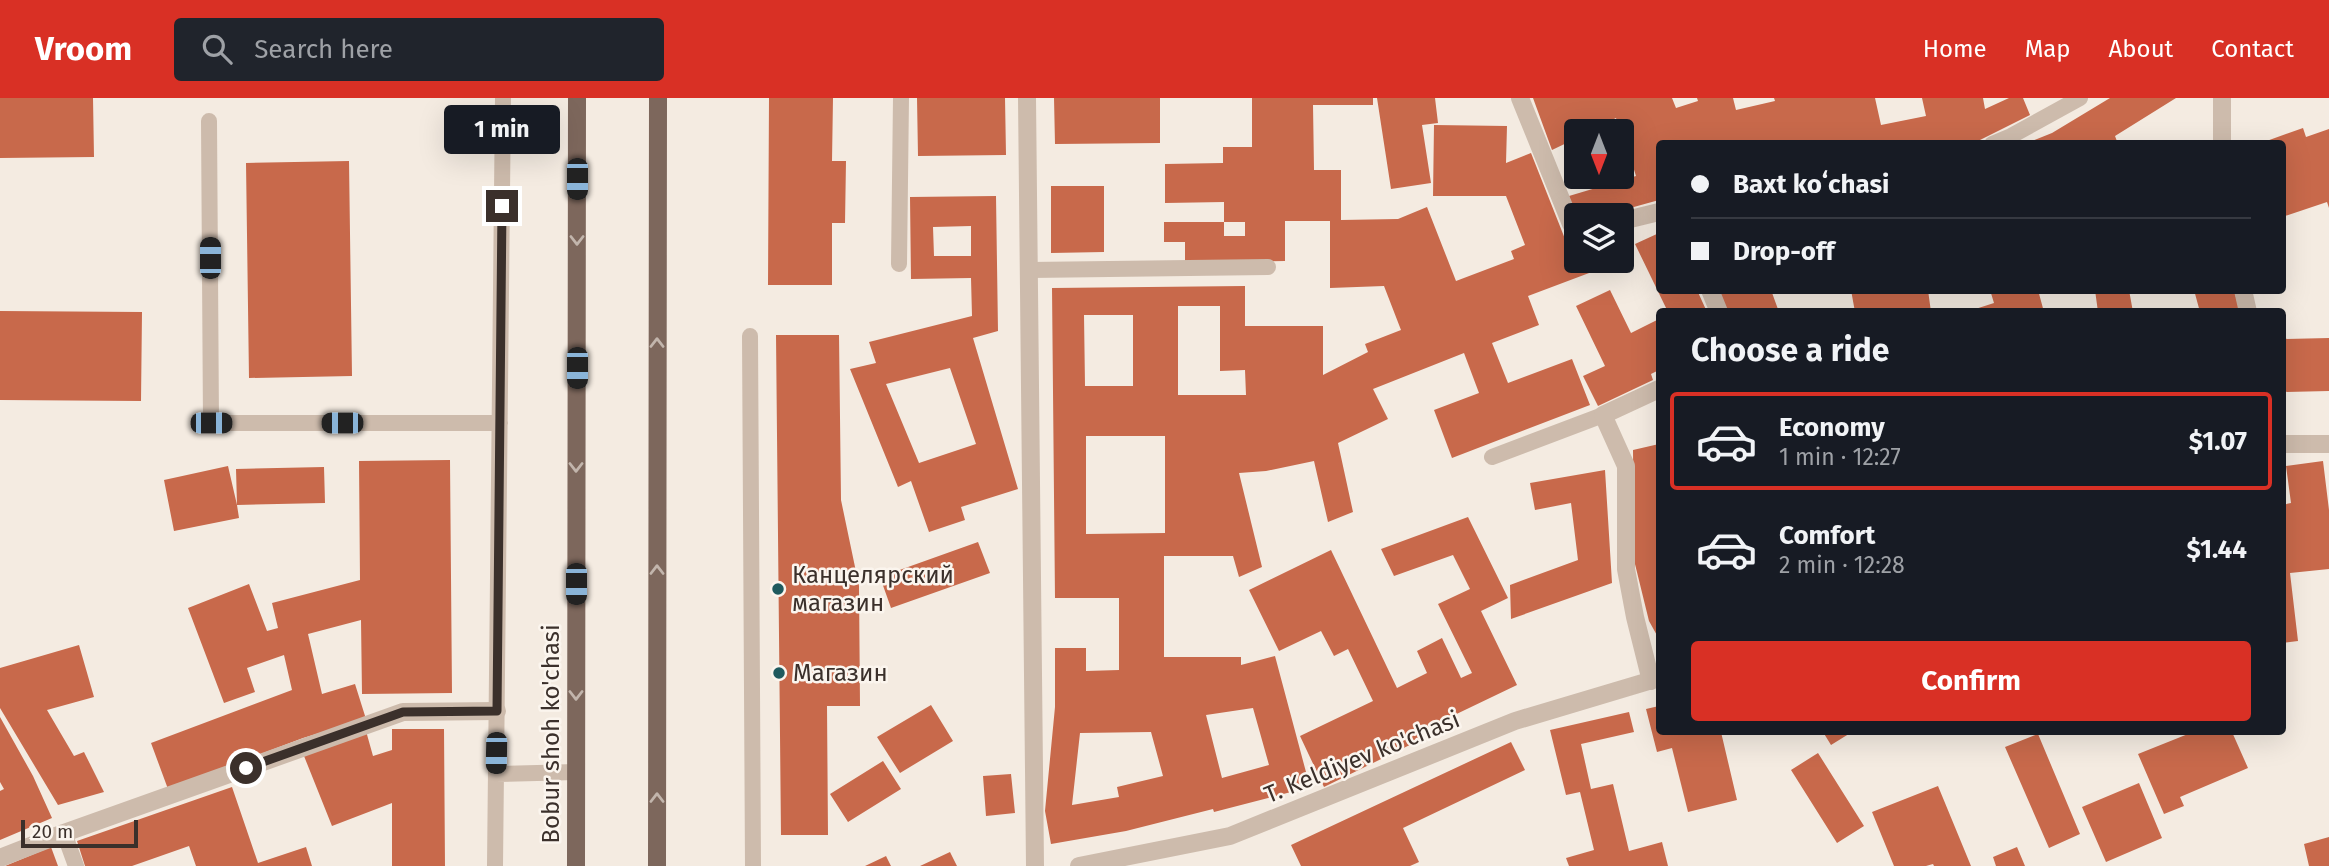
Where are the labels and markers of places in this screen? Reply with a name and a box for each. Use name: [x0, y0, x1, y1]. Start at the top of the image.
place label: Канцелярский магазин: [792, 561, 954, 617]
marker: Канцелярский магазин: [770, 581, 786, 597]
place label: Магазин: [793, 659, 888, 687]
marker: Магазин: [771, 665, 787, 681]

